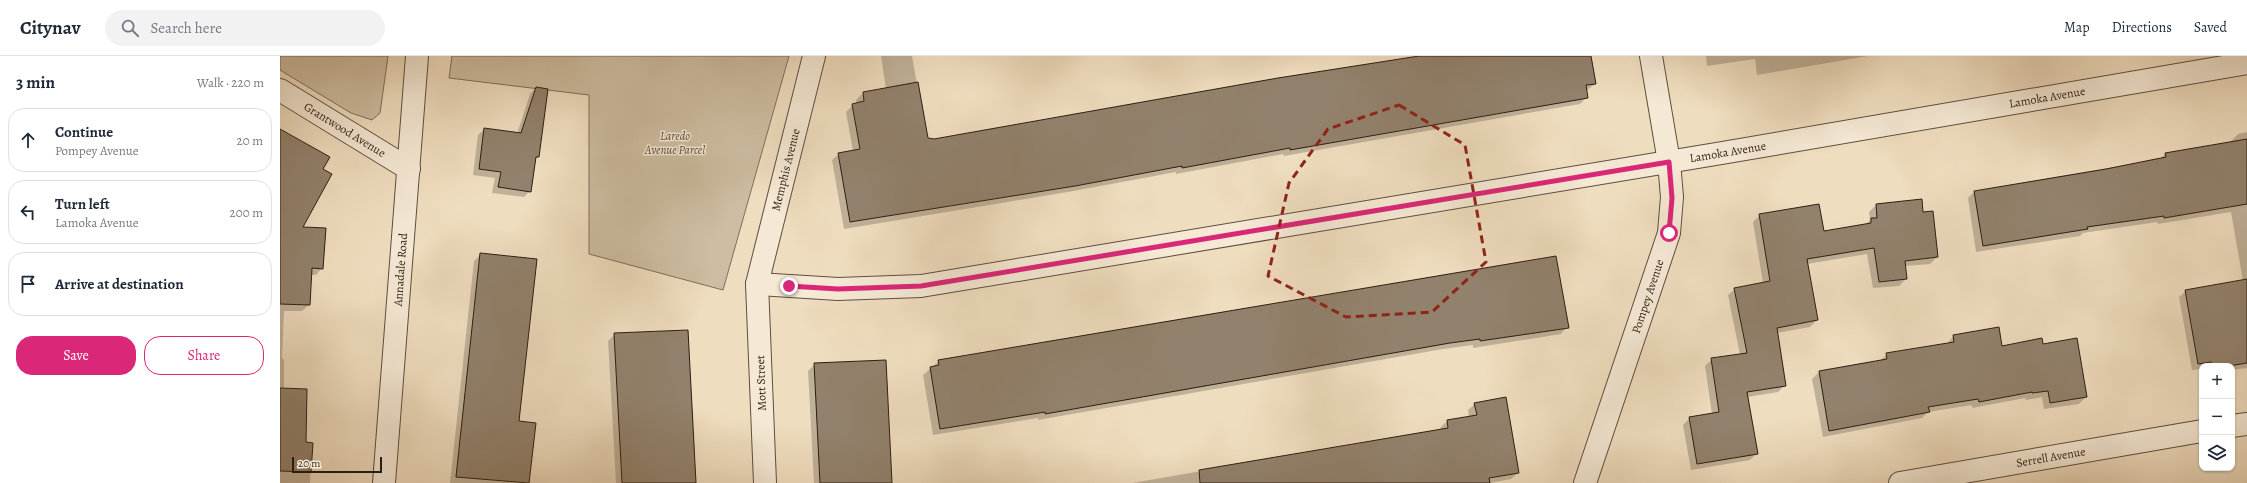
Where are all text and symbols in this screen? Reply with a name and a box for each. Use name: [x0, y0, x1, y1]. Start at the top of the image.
search box: [105, 10, 385, 46]
text: Citynav: [20, 15, 81, 41]
icon: search: [119, 17, 141, 39]
text: Search here: [151, 18, 222, 38]
text: Map: [2064, 18, 2090, 37]
text: Directions: [2112, 18, 2172, 37]
text: Saved: [2194, 18, 2227, 37]
text: 3 min: [16, 71, 55, 94]
text: Walk · 220 m: [197, 74, 264, 91]
street label: Lamoka Avenue: [2008, 83, 2086, 112]
street label: Grantwood Avenue: [301, 99, 389, 161]
text: Continue: [55, 122, 113, 142]
street label: Memphis Avenue: [768, 127, 804, 213]
park label: Laredo Avenue Parcel: [644, 128, 705, 158]
icon: ahead: [17, 129, 39, 151]
text: 20 m: [237, 132, 263, 149]
street label: Lamoka Avenue: [1688, 138, 1767, 166]
text: Pompey Avenue: [55, 142, 139, 159]
text: Turn left: [55, 194, 110, 214]
icon: left: [17, 201, 39, 223]
text: 200 m: [230, 204, 263, 221]
text: Lamoka Avenue: [55, 214, 139, 231]
route start: [1660, 224, 1678, 242]
street label: Annadale Road: [390, 232, 411, 308]
street label: Pompey Avenue: [1628, 257, 1668, 335]
icon: arrive: [17, 273, 39, 295]
text: Arrive at destination: [55, 274, 184, 294]
route end: [780, 277, 798, 295]
button: Save: [16, 336, 136, 375]
button: Share: [144, 336, 264, 375]
street label: Mott Street: [752, 355, 770, 411]
map controls: [2199, 363, 2235, 471]
button: +: [2199, 363, 2235, 399]
button: −: [2199, 399, 2235, 435]
button: layers: [2199, 435, 2235, 471]
street label: Serrell Avenue: [2015, 443, 2087, 471]
scale bar: [292, 455, 382, 474]
text: 20 m: [298, 456, 320, 471]

